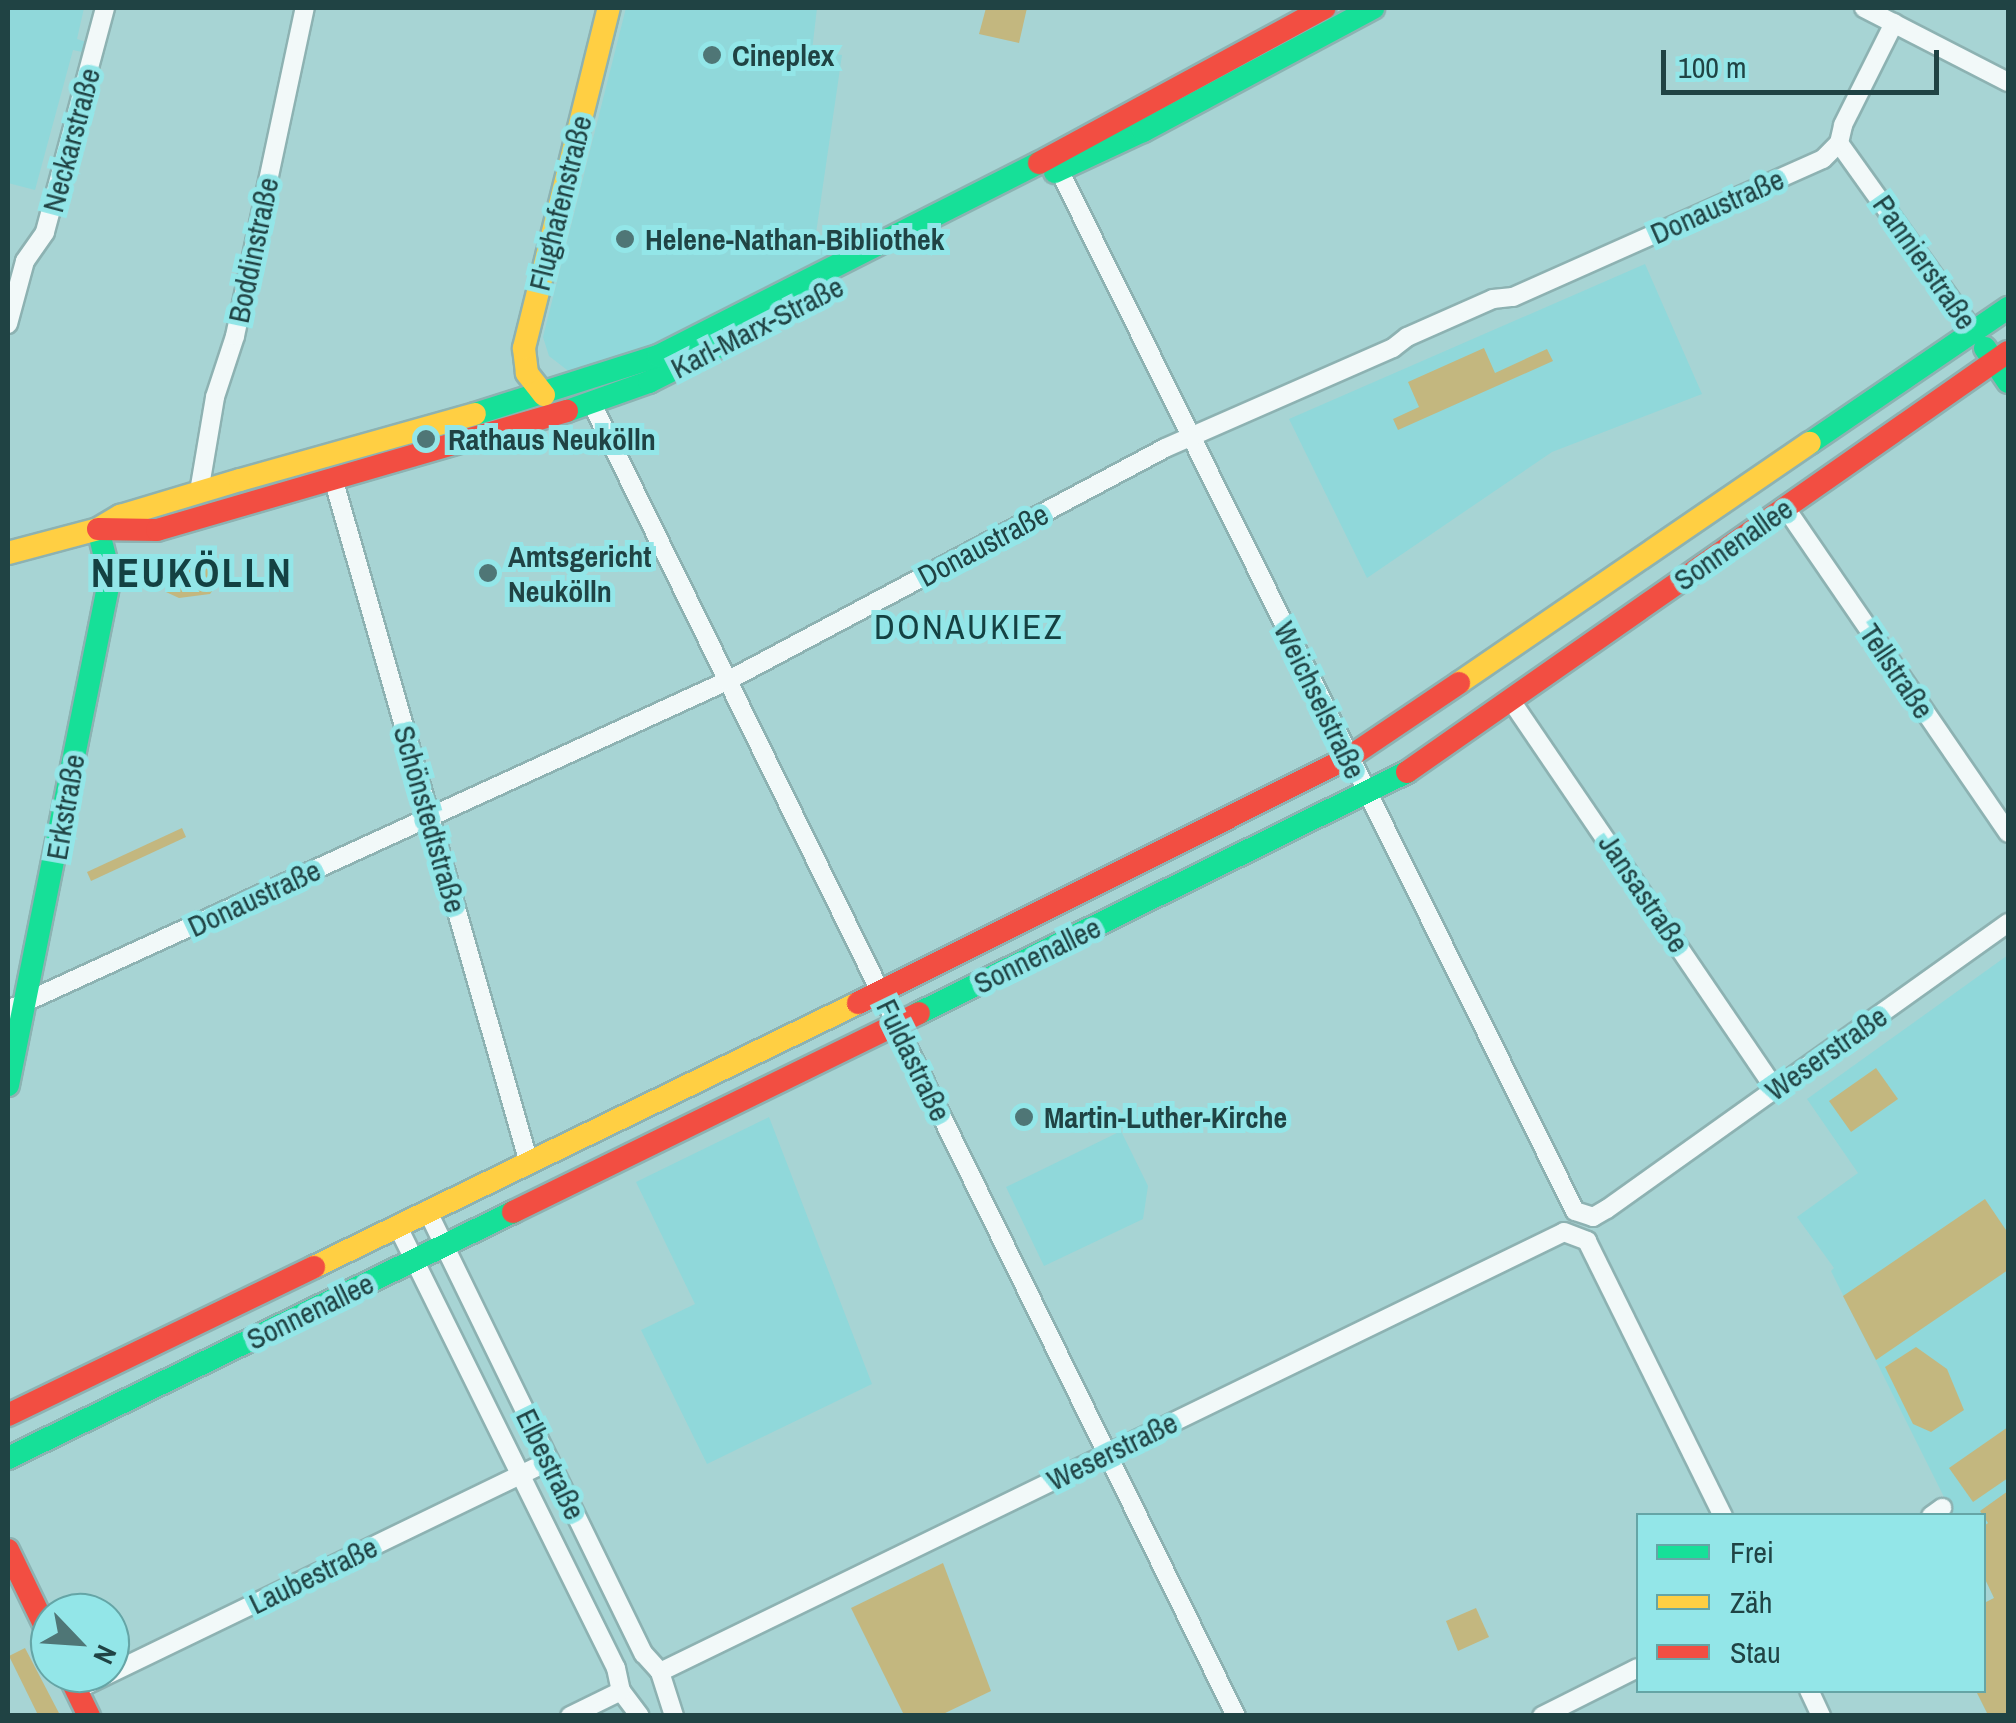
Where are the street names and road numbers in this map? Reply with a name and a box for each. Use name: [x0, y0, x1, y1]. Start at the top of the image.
street label: Neckarstraße: [35, 64, 107, 216]
street label: Flughafenstraße: [521, 112, 599, 294]
street label: Donaustraße: [1645, 161, 1789, 251]
street label: Boddinstraße: [220, 174, 286, 326]
street label: Pannierstraße: [1866, 188, 1984, 336]
street label: Karl-Marx-Straße: [665, 268, 849, 386]
street label: Sonnenallee: [1667, 490, 1799, 598]
street label: Donaustraße: [912, 496, 1054, 594]
street label: Weichselstraße: [1266, 616, 1374, 784]
street label: Tellstraße: [1852, 617, 1942, 725]
street label: Schönstedtstraße: [386, 721, 474, 917]
street label: Erkstraße: [38, 751, 92, 863]
street label: Jansastraße: [1591, 827, 1697, 959]
street label: Donaustraße: [182, 852, 326, 944]
street label: Sonnenallee: [968, 909, 1106, 1001]
street label: Fuldastraße: [869, 993, 959, 1127]
street label: Weserstraße: [1758, 998, 1894, 1108]
street label: Sonnenallee: [241, 1265, 379, 1357]
street label: Elbestraße: [509, 1403, 593, 1525]
street label: Weserstraße: [1041, 1404, 1183, 1498]
street label: Laubestraße: [243, 1529, 383, 1621]

